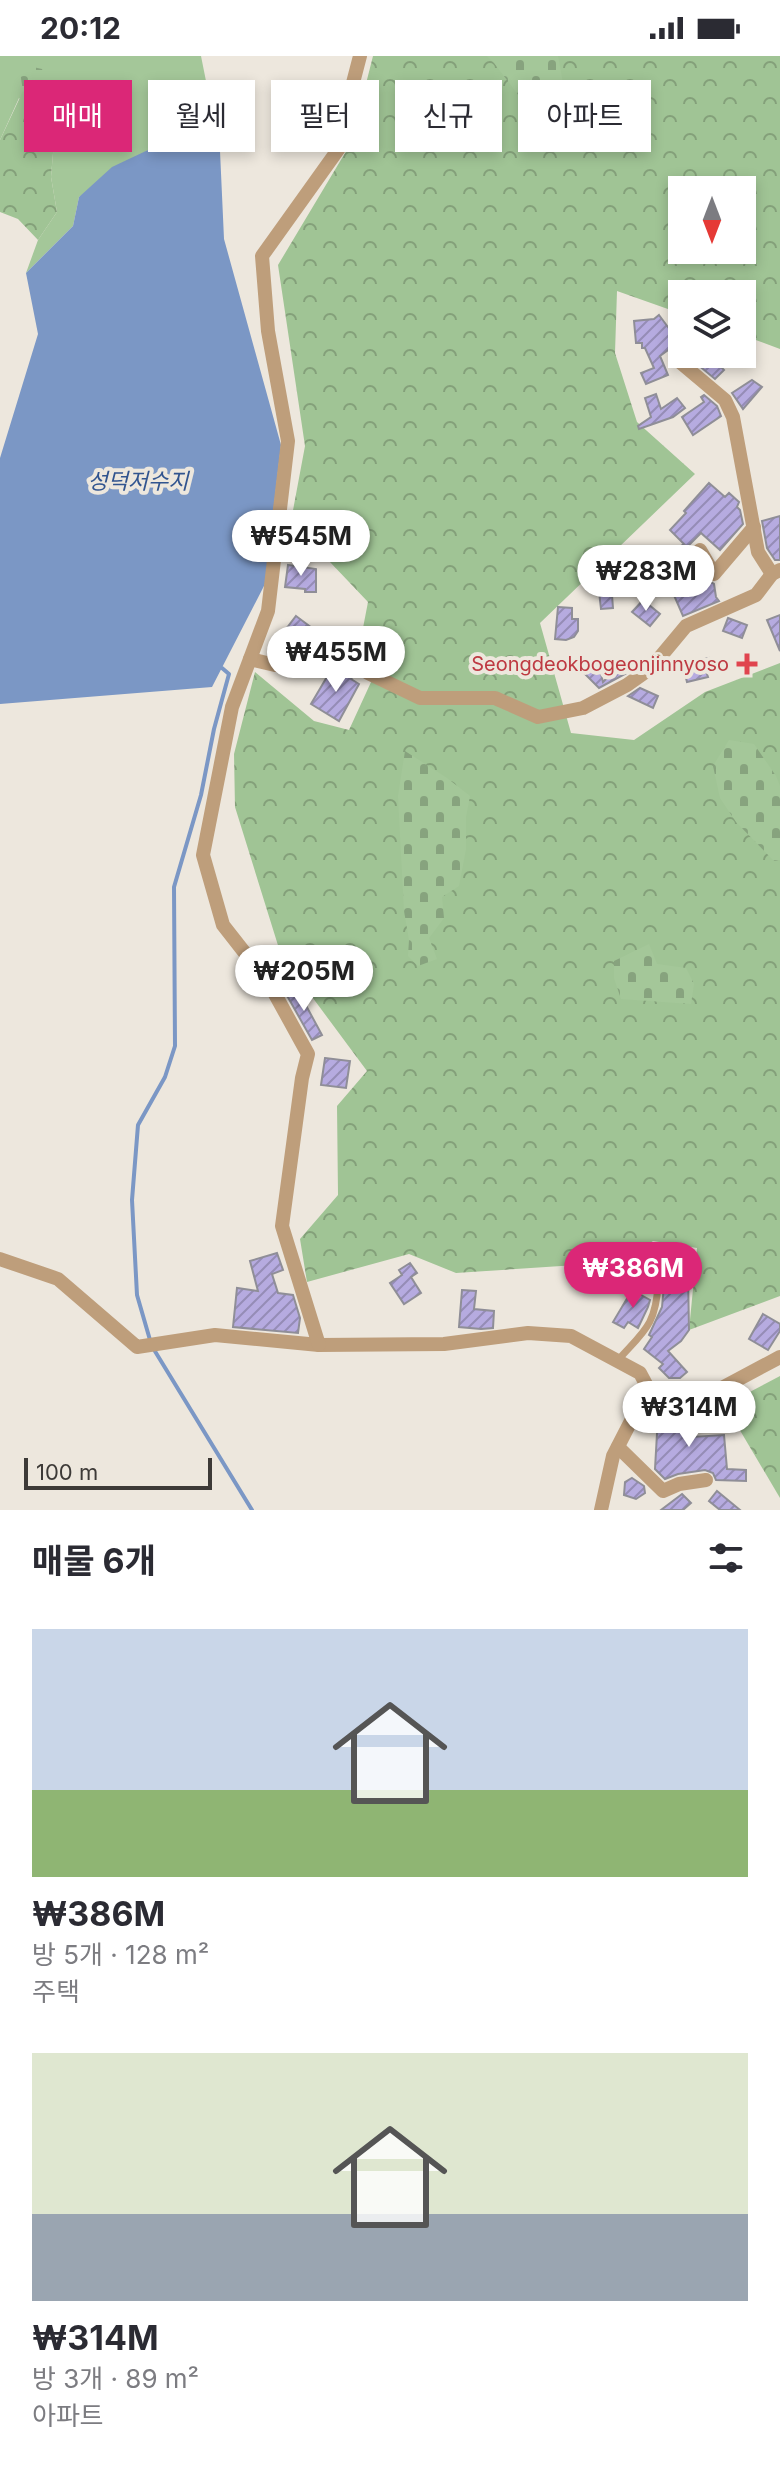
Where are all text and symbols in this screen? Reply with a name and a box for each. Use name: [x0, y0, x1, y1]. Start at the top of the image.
text: 20:12: [40, 10, 121, 46]
chip: 매매: [24, 80, 132, 152]
chip: 월세: [148, 80, 255, 152]
chip: 필터: [271, 80, 379, 152]
chip: 신규: [395, 80, 502, 152]
chip: 아파트: [518, 80, 651, 152]
north arrow: [668, 176, 756, 264]
map controls: [668, 176, 756, 368]
button: layers: [668, 280, 756, 368]
water label: 성덕저수지: [87, 468, 190, 494]
pin: ₩545M: [245, 510, 357, 578]
text: ₩545M: [250, 520, 352, 551]
pin: ₩283M: [590, 545, 702, 613]
text: ₩283M: [595, 555, 697, 586]
pin: ₩455M: [280, 626, 392, 694]
text: ₩455M: [285, 636, 387, 667]
place label: Seongdeokbogeonjinnyoso: [471, 652, 729, 676]
marker: Seongdeokbogeonjinnyoso: [736, 653, 758, 675]
pin: ₩205M: [248, 945, 360, 1013]
text: ₩205M: [253, 955, 355, 986]
pin: ₩386M: [577, 1242, 689, 1310]
text: ₩386M: [582, 1252, 684, 1283]
pin: ₩314M: [633, 1381, 745, 1449]
text: ₩314M: [641, 1391, 737, 1422]
scale bar: [24, 1454, 212, 1490]
text: 100 m: [36, 1459, 98, 1485]
icon: filters: [704, 1536, 748, 1580]
text: 매물 6개: [32, 1540, 156, 1581]
icon: home: [318, 1681, 462, 1825]
text: ₩386M: [32, 1893, 165, 1934]
text: 방 5개 · 128 m²: [32, 1939, 209, 1970]
text: 주택: [32, 1976, 80, 2007]
icon: home: [318, 2105, 462, 2249]
text: ₩314M: [32, 2317, 159, 2358]
text: 방 3개 · 89 m²: [32, 2363, 199, 2394]
text: 아파트: [32, 2400, 104, 2431]

